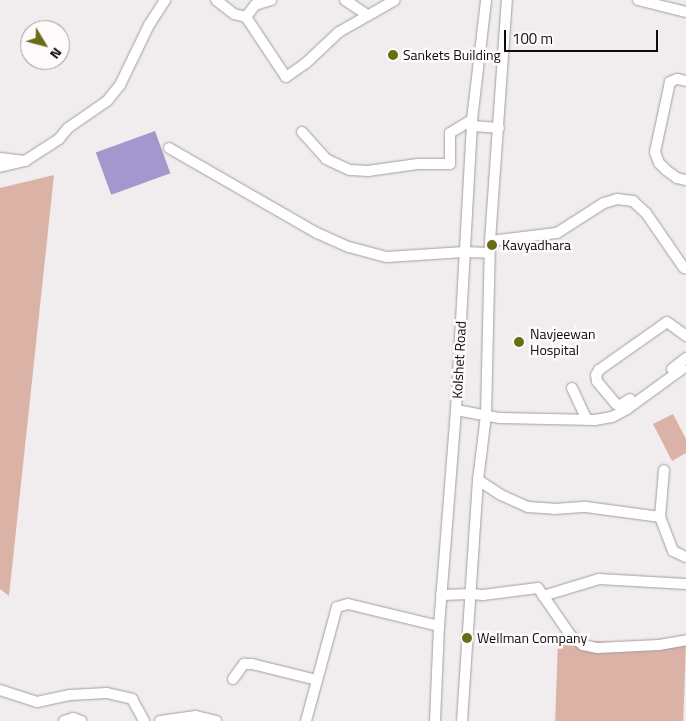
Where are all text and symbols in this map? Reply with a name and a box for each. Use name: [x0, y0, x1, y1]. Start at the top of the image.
north arrow: [20, 20, 70, 70]
scale bar: [506, 20, 660, 52]
text: 100 m: [512, 27, 553, 50]
text: N: [45, 44, 68, 64]
place label: Sankets Building: [403, 47, 501, 63]
marker: Sankets Building: [387, 49, 399, 61]
place label: Kavyadhara: [502, 237, 571, 253]
marker: Kavyadhara: [486, 239, 498, 251]
street label: Kolshet Road: [449, 321, 469, 399]
place label: Navjeewan Hospital: [530, 326, 595, 358]
marker: Navjeewan Hospital: [512, 335, 526, 349]
place label: Wellman Company: [477, 630, 587, 646]
marker: Wellman Company: [461, 632, 473, 644]

